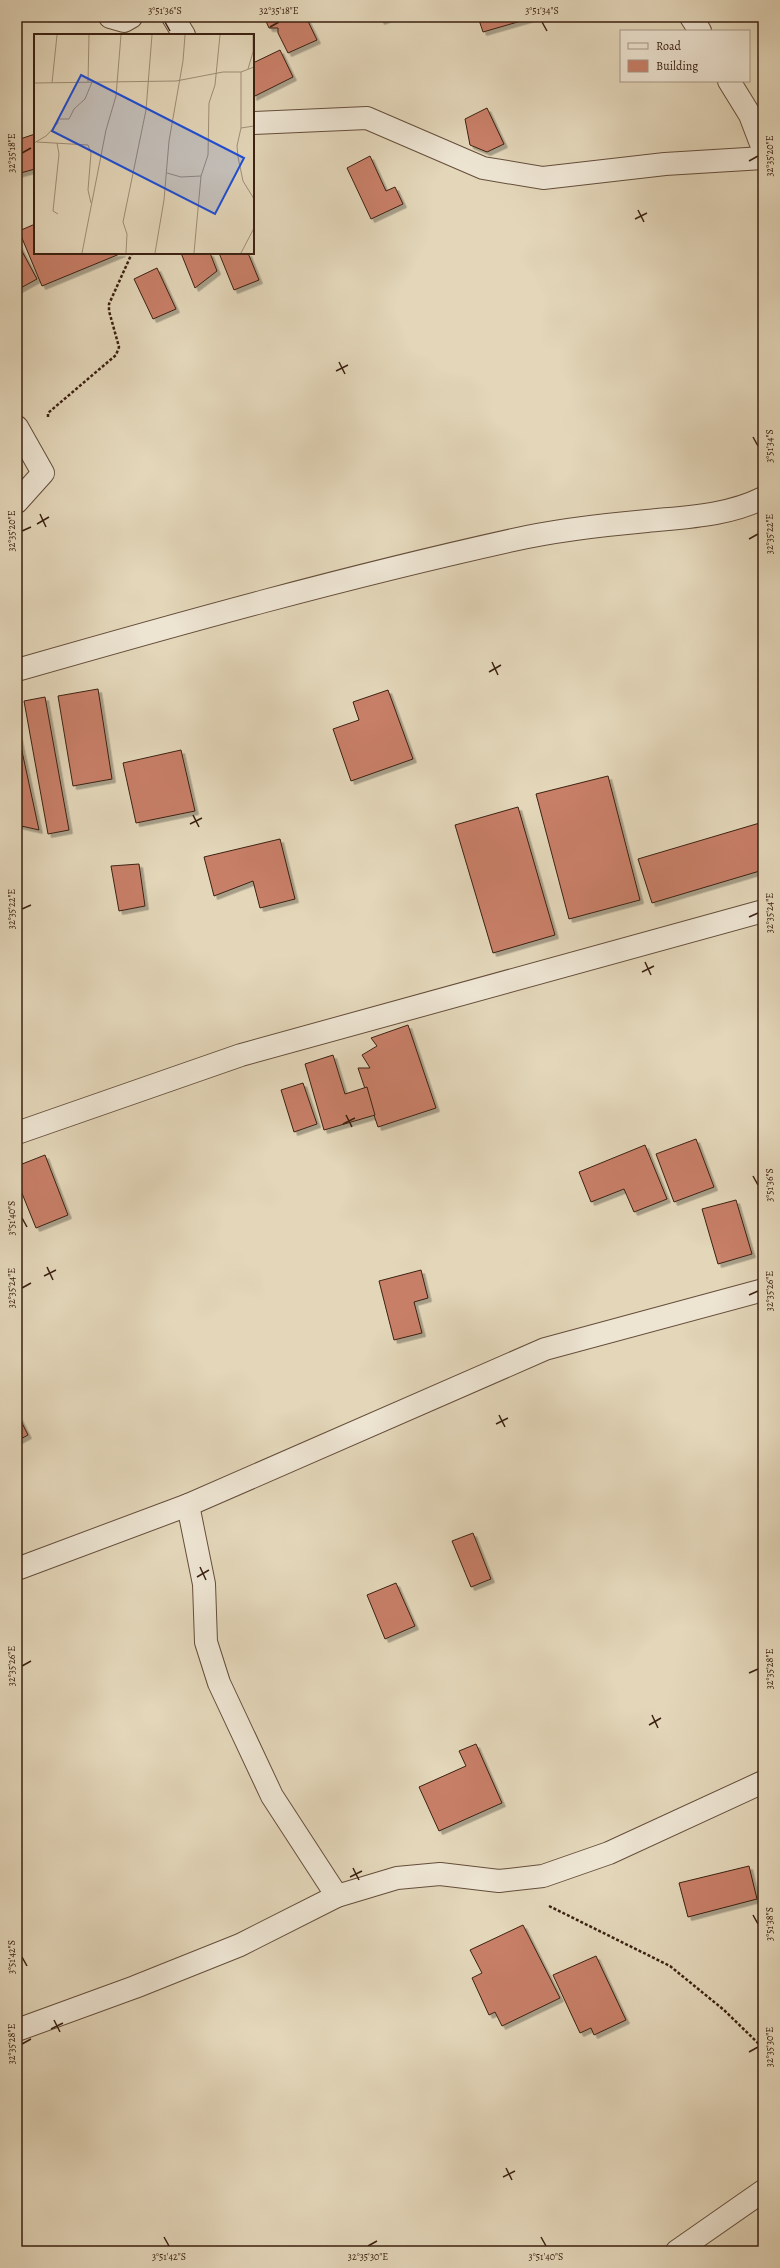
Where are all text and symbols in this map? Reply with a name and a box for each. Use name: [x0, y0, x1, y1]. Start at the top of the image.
text: 3°51'36"S: [148, 4, 182, 17]
text: 32°35'18"E: [259, 4, 299, 17]
text: 3°51'34"S: [525, 4, 559, 17]
legend: [620, 30, 750, 82]
inset map: [34, 34, 254, 254]
text: Road: [656, 38, 682, 54]
text: Building: [656, 58, 698, 74]
text: 32°35'18"E: [5, 133, 18, 173]
text: 32°35'20"E: [763, 135, 776, 177]
text: 3°51'34"S: [763, 429, 776, 463]
text: 32°35'20"E: [5, 510, 18, 552]
text: 32°35'22"E: [763, 514, 776, 554]
text: 32°35'22"E: [5, 889, 18, 929]
text: 32°35'24"E: [763, 893, 776, 933]
text: 3°51'36"S: [763, 1168, 776, 1202]
text: 3°51'40"S: [5, 1201, 18, 1235]
text: 32°35'24"E: [5, 1268, 18, 1308]
text: 32°35'26"E: [763, 1271, 776, 1311]
text: 32°35'26"E: [5, 1646, 18, 1686]
text: 32°35'28"E: [763, 1649, 776, 1689]
text: 3°51'38"S: [763, 1907, 776, 1941]
text: 3°51'42"S: [5, 1940, 18, 1974]
text: 32°35'28"E: [5, 2024, 18, 2064]
text: 32°35'30"E: [763, 2027, 776, 2067]
text: 3°51'42"S: [152, 2250, 186, 2263]
text: 32°35'30"E: [348, 2250, 388, 2263]
text: 3°51'40"S: [529, 2250, 563, 2263]

